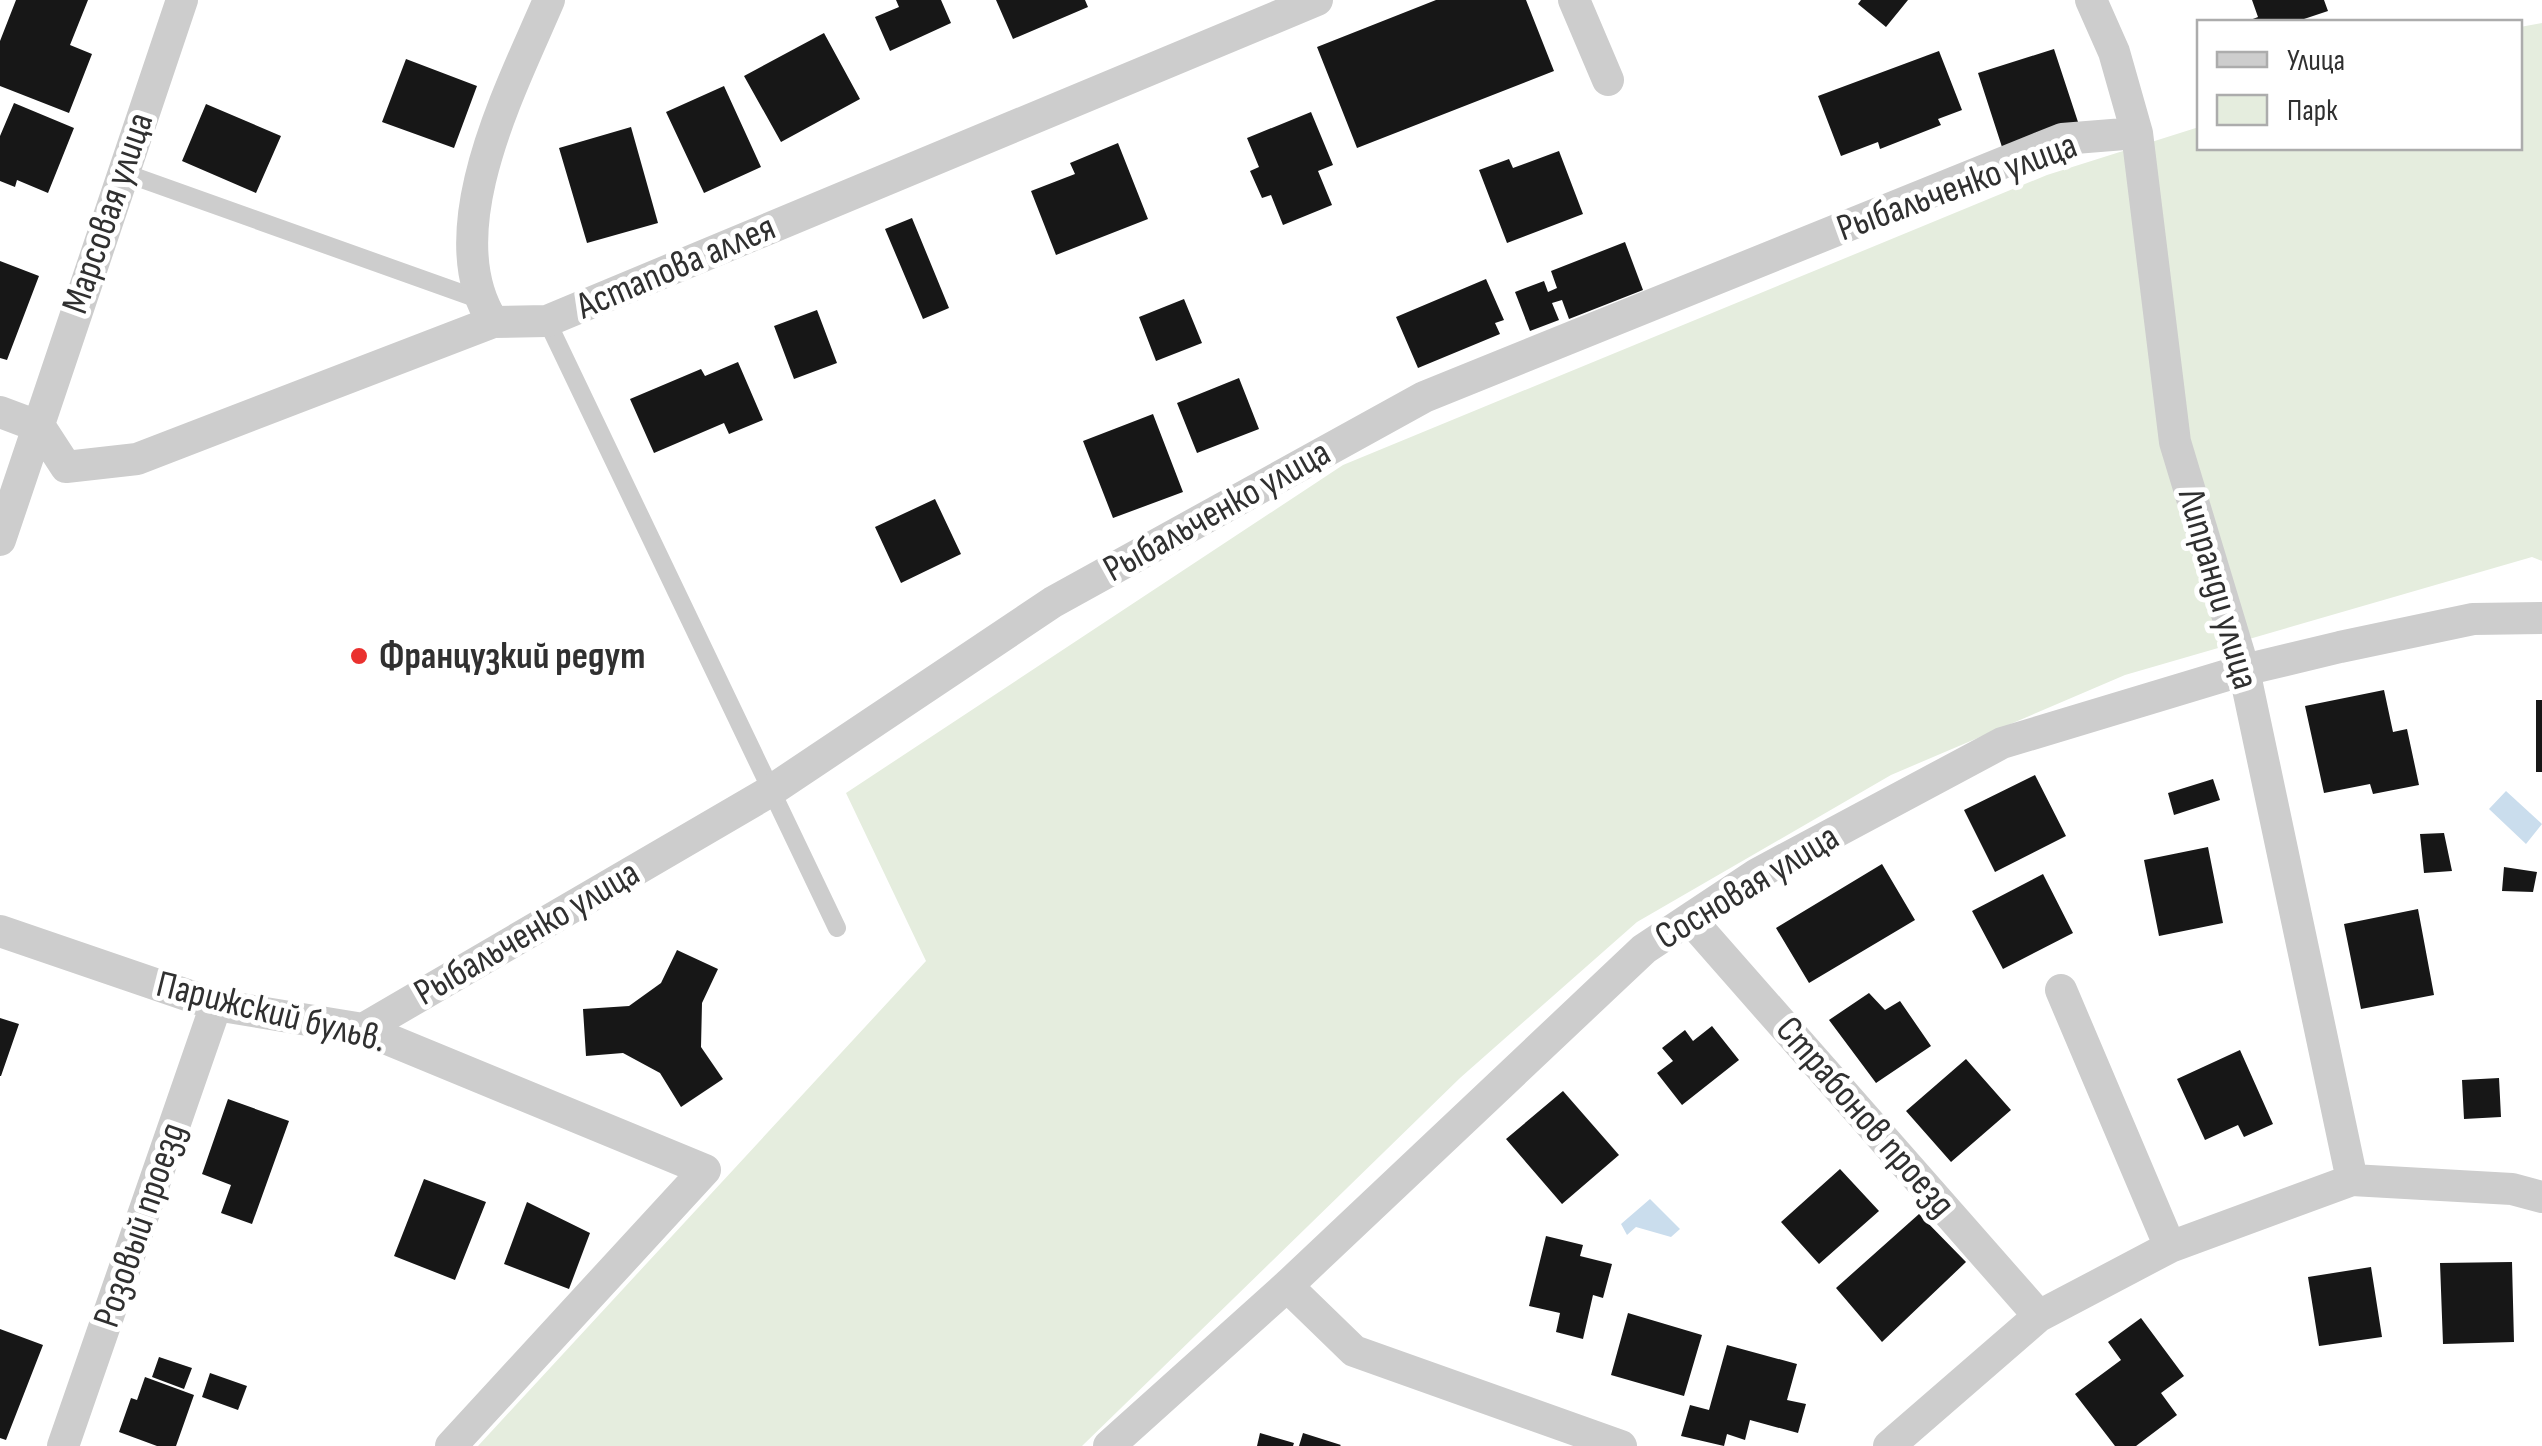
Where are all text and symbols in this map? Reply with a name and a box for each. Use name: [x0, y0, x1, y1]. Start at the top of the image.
legend: [2197, 20, 2522, 150]
text: Улица: [2287, 43, 2345, 79]
text: Парк: [2287, 93, 2338, 129]
street label: Марсовая улица: [53, 107, 163, 319]
street label: Рыбальченко улица: [1831, 123, 2083, 251]
street label: Астапова аллея: [569, 205, 782, 329]
street label: Рыбальченко улица: [1096, 430, 1338, 592]
street label: Липранди улица: [2168, 483, 2268, 694]
place label: Французкий редут: [379, 634, 645, 679]
marker: Французкий редут: [348, 645, 370, 667]
street label: Сосновая улица: [1647, 815, 1847, 959]
street label: Рыбальченко улица: [407, 850, 647, 1016]
street label: Парижский бульв.: [152, 962, 390, 1062]
street label: Страбонов проезд: [1766, 1008, 1964, 1226]
street label: Розовый проезд: [84, 1117, 196, 1333]

